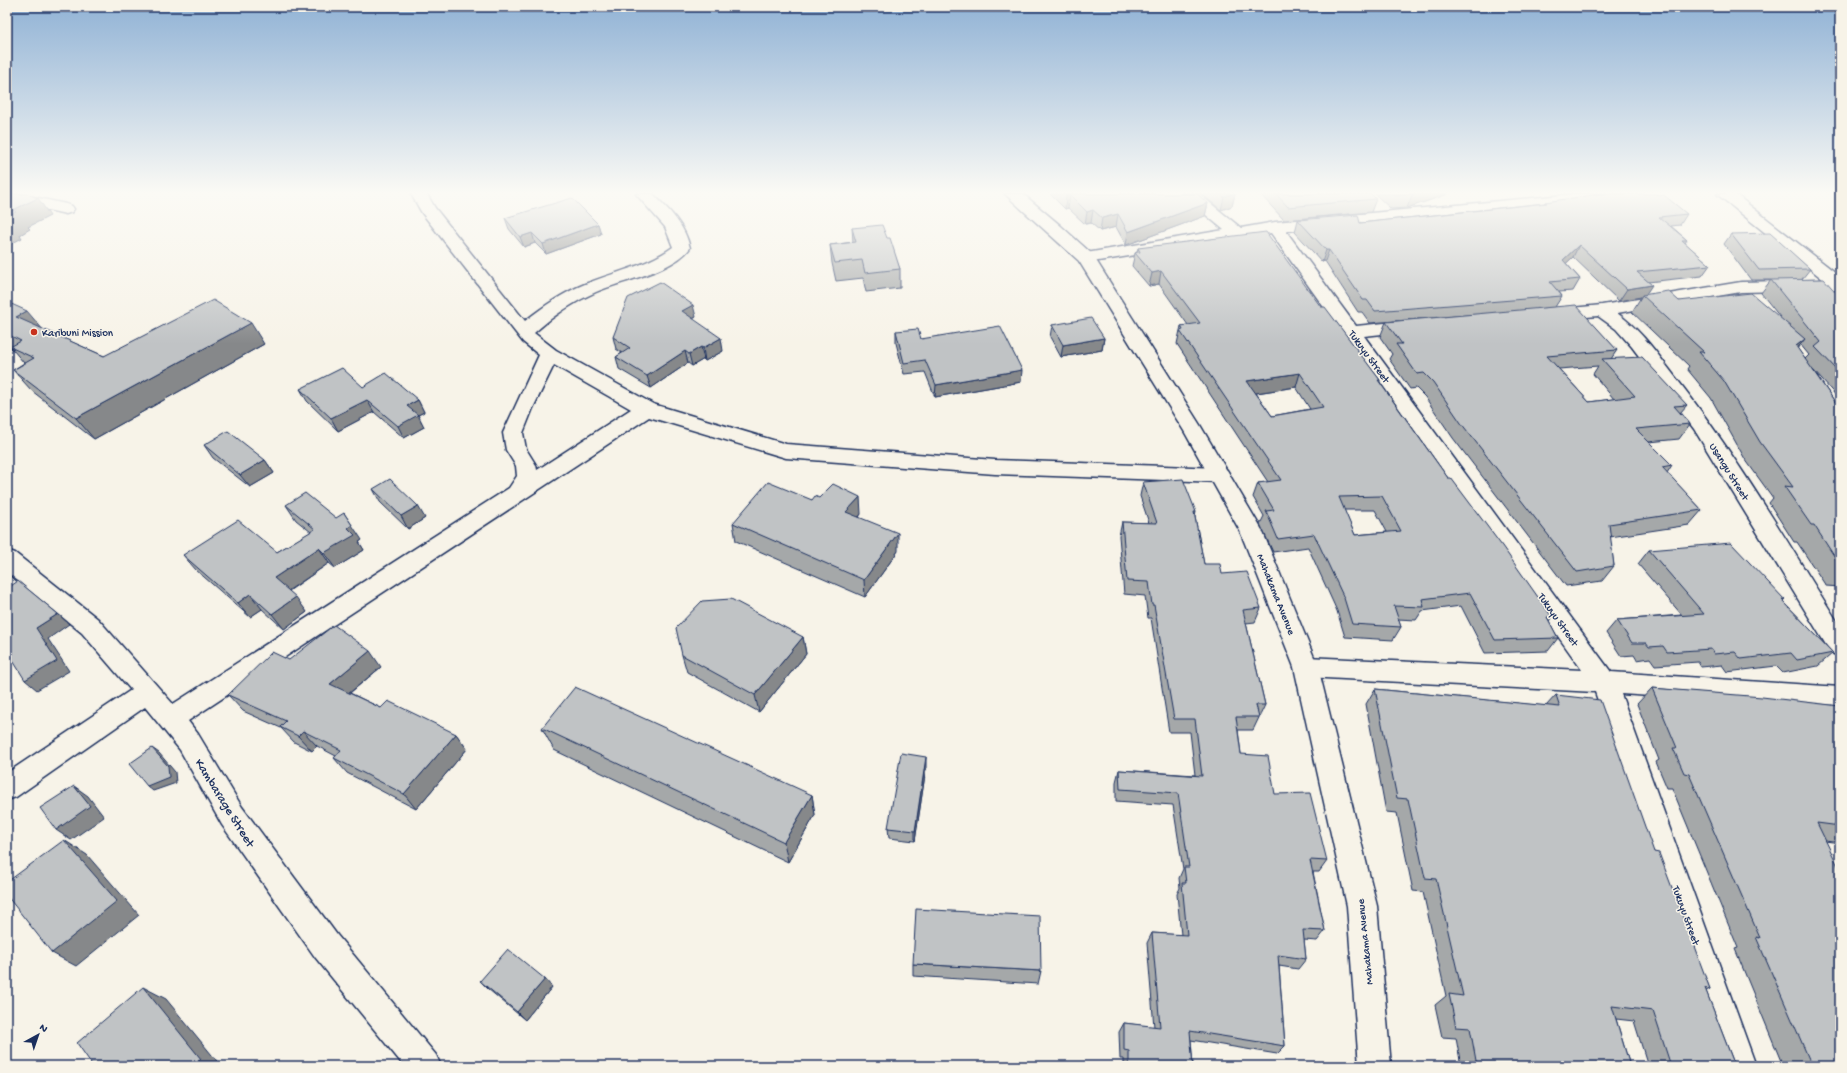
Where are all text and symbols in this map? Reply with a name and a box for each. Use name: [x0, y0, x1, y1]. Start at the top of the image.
marker: Karibuni Mission: [29, 327, 39, 337]
place label: Karibuni Mission: [42, 328, 114, 340]
street label: Tukuyu Street: [1345, 328, 1392, 387]
street label: Usangu Street: [1706, 441, 1751, 504]
street label: Mahakama Avenue: [1253, 552, 1297, 637]
street label: Tukuyu Street: [1534, 590, 1581, 650]
street label: Kambarage Street: [191, 756, 258, 852]
street label: Tukuyu Street: [1669, 884, 1702, 948]
street label: Mahakama Avenue: [1355, 898, 1376, 985]
north arrow: [18, 1015, 58, 1055]
text: N: [37, 1022, 50, 1036]

